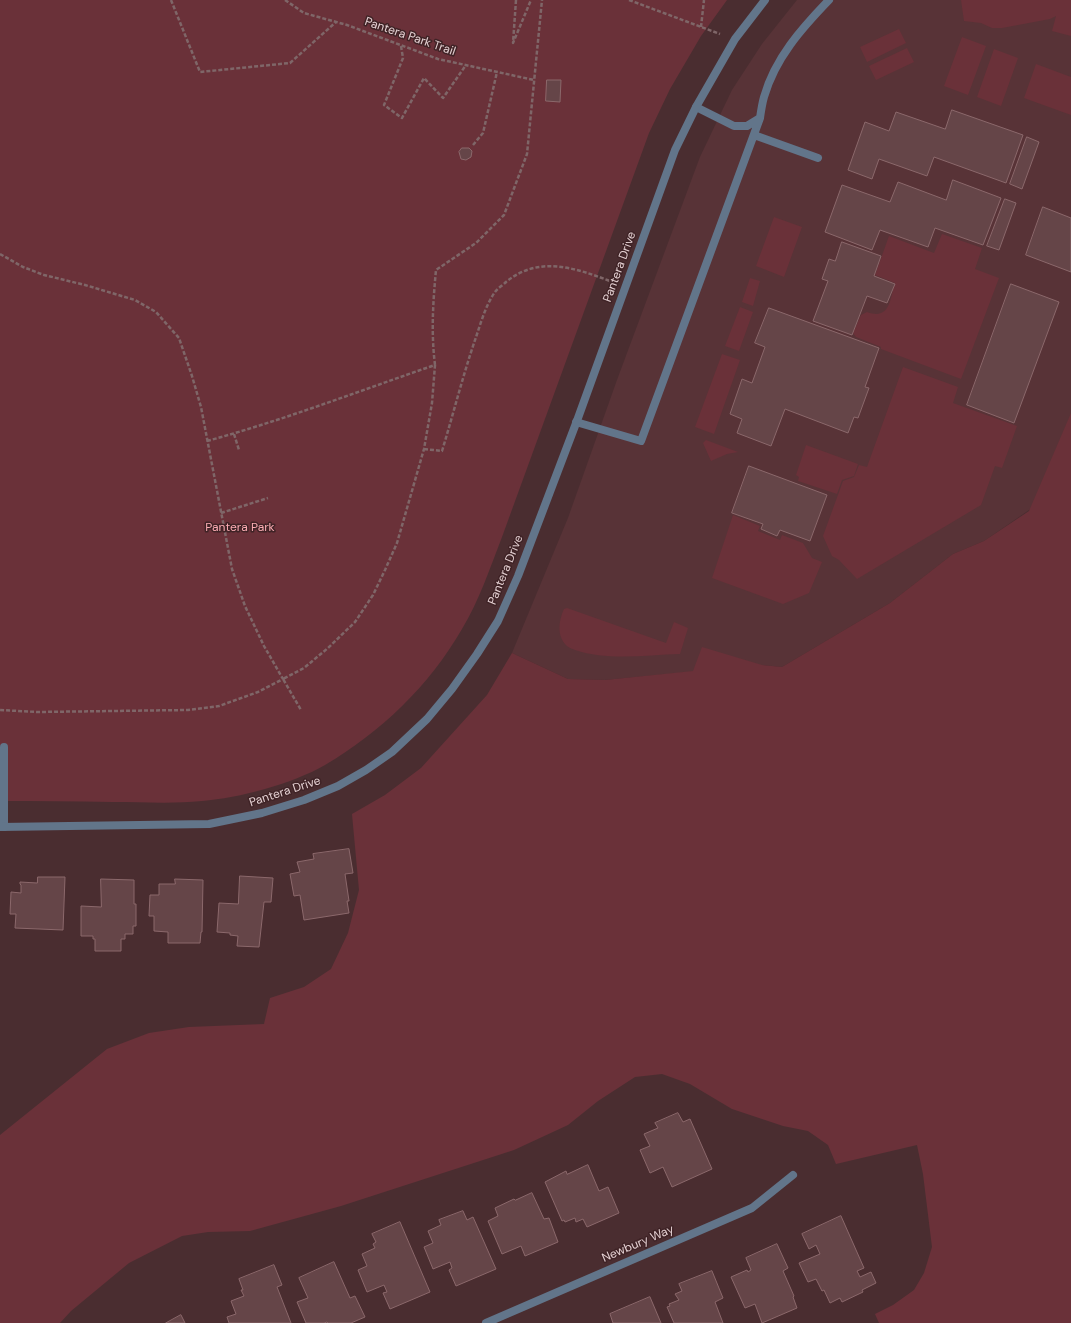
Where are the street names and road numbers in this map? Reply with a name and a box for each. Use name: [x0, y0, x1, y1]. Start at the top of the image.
street label: Pantera Park Trail: [363, 15, 457, 59]
street label: Pantera Drive: [601, 230, 639, 304]
street label: Pantera Drive: [485, 533, 527, 607]
street label: Pantera Drive: [248, 774, 322, 810]
street label: Newbury Way: [600, 1222, 676, 1266]

